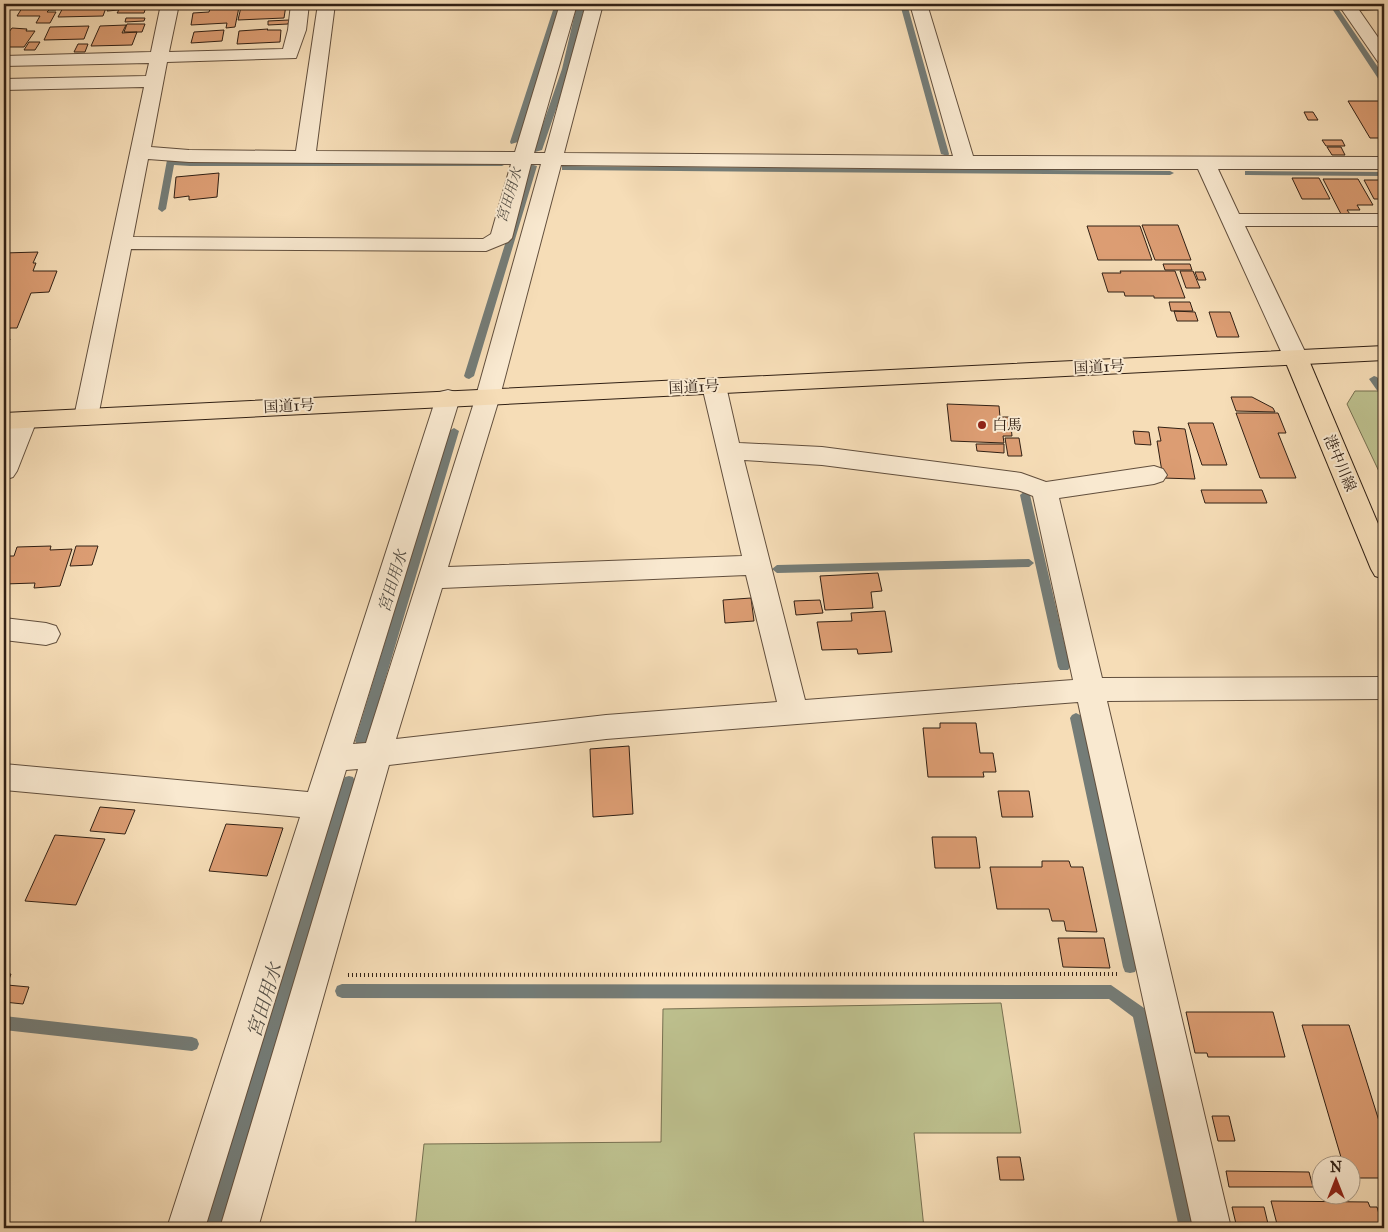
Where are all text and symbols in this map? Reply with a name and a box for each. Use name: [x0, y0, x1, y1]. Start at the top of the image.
water label: 宮田用水: [493, 164, 526, 224]
street label: 国道1号: [1073, 357, 1125, 377]
street label: 国道1号: [668, 377, 720, 397]
street label: 国道1号: [263, 396, 315, 416]
place label: 白馬: [992, 416, 1022, 434]
marker: 白馬: [976, 419, 988, 431]
street label: 港中川線: [1320, 432, 1360, 494]
water label: 宮田用水: [374, 546, 412, 615]
water label: 宮田用水: [242, 959, 287, 1040]
north arrow: [1310, 1154, 1360, 1204]
text: N: [1330, 1159, 1342, 1176]

